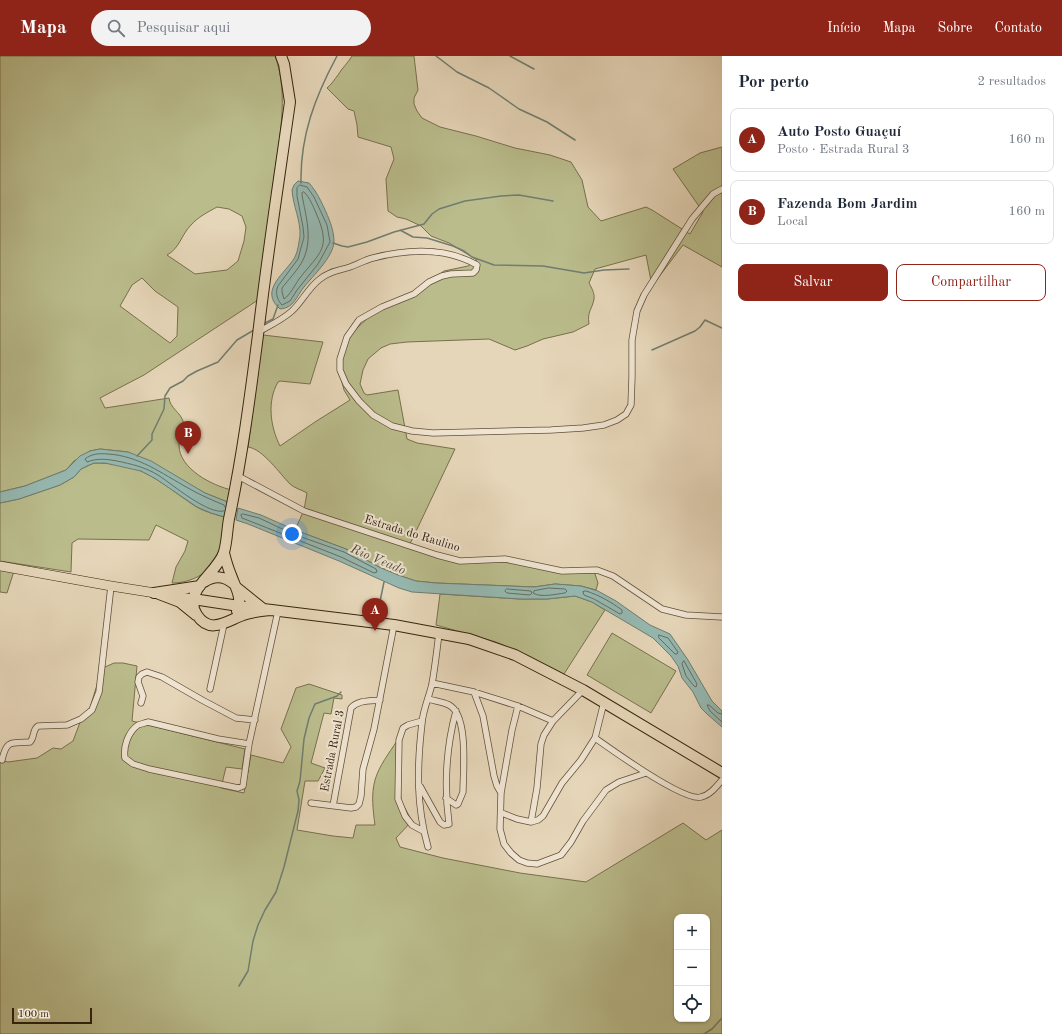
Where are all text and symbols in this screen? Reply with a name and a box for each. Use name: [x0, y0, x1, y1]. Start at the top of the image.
search box: [91, 10, 371, 46]
icon: search: [105, 17, 127, 39]
text: Mapa: [20, 19, 67, 38]
text: Pesquisar aqui: [137, 21, 230, 36]
text: Início: [827, 21, 861, 35]
text: Mapa: [883, 21, 915, 35]
text: Sobre: [937, 21, 972, 35]
text: Contato: [994, 21, 1042, 35]
text: Por perto: [738, 74, 809, 91]
text: 2 resultados: [978, 75, 1046, 88]
text: Auto Posto Guaçuí: [777, 125, 901, 140]
text: A: [747, 133, 757, 146]
text: 160 m: [1008, 133, 1045, 146]
text: Posto · Estrada Rural 3: [777, 143, 910, 156]
text: Fazenda Bom Jardim: [777, 197, 918, 212]
text: B: [747, 205, 757, 218]
text: 160 m: [1008, 205, 1045, 218]
text: Local: [777, 215, 808, 228]
button: Salvar: [738, 264, 888, 301]
button: Compartilhar: [896, 264, 1046, 301]
pin: B: [175, 421, 201, 454]
street label: Estrada do Raulino: [363, 514, 461, 554]
your location: [282, 524, 302, 544]
water label: Rio Veado: [348, 542, 407, 577]
pin: A: [362, 598, 388, 631]
street label: Estrada Rural 3: [319, 709, 347, 793]
map controls: [674, 914, 710, 1022]
button: +: [674, 914, 710, 950]
button: −: [674, 950, 710, 986]
button: locate: [674, 986, 710, 1022]
scale bar: [12, 1006, 92, 1025]
text: 100 m: [18, 1009, 49, 1020]

